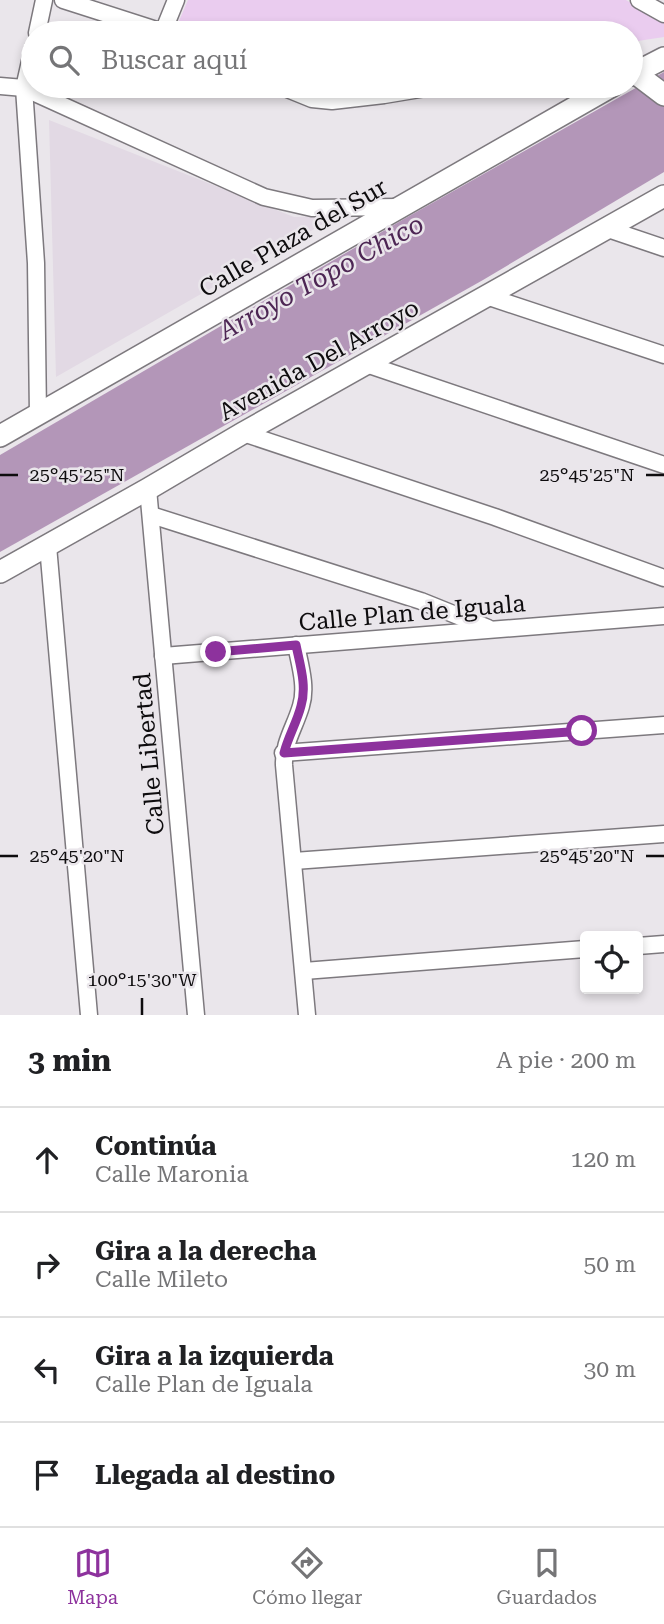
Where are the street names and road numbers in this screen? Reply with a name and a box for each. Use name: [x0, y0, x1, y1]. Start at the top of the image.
street label: Calle Plaza del Sur: [194, 173, 392, 303]
street label: Avenida Del Arroyo: [214, 293, 424, 427]
street label: Calle Plan de Iguala: [298, 589, 526, 637]
street label: Calle Libertad: [128, 672, 170, 836]

